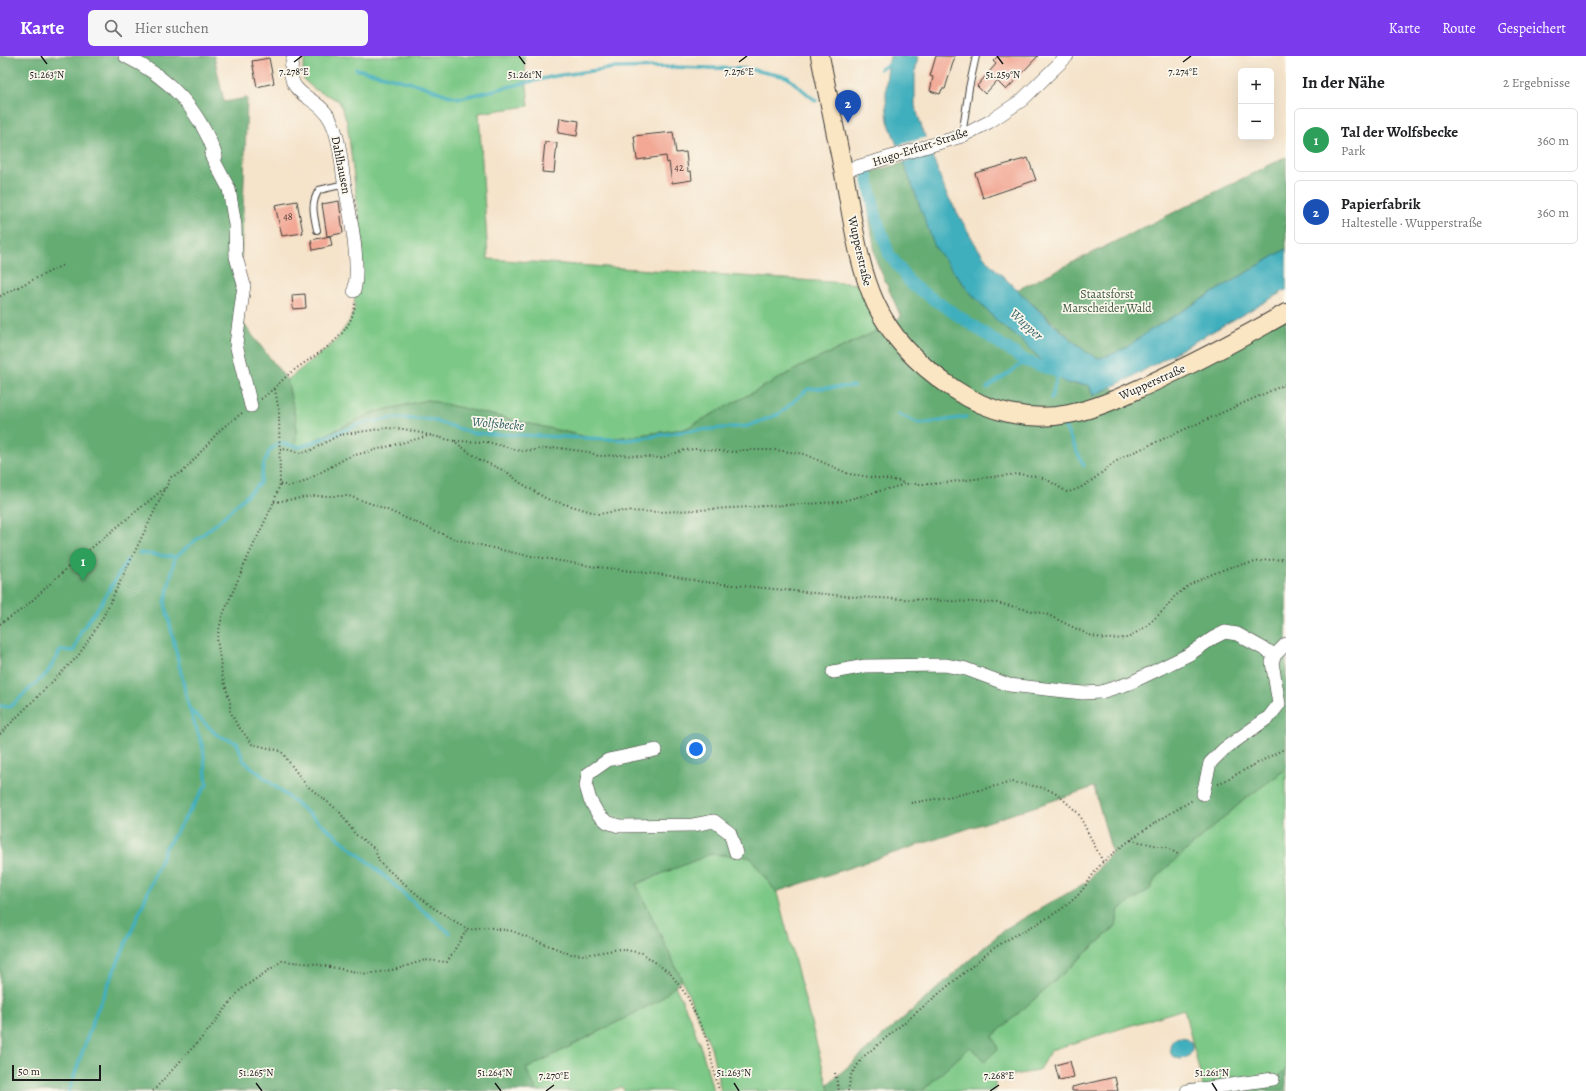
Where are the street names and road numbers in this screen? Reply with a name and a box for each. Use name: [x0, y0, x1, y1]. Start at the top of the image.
street label: Hugo-Erfurt-Straße: [870, 124, 970, 170]
street label: Dahlhausen: [328, 135, 355, 196]
street label: Wupperstraße: [844, 214, 876, 287]
street label: Wupperstraße: [1115, 360, 1188, 404]

